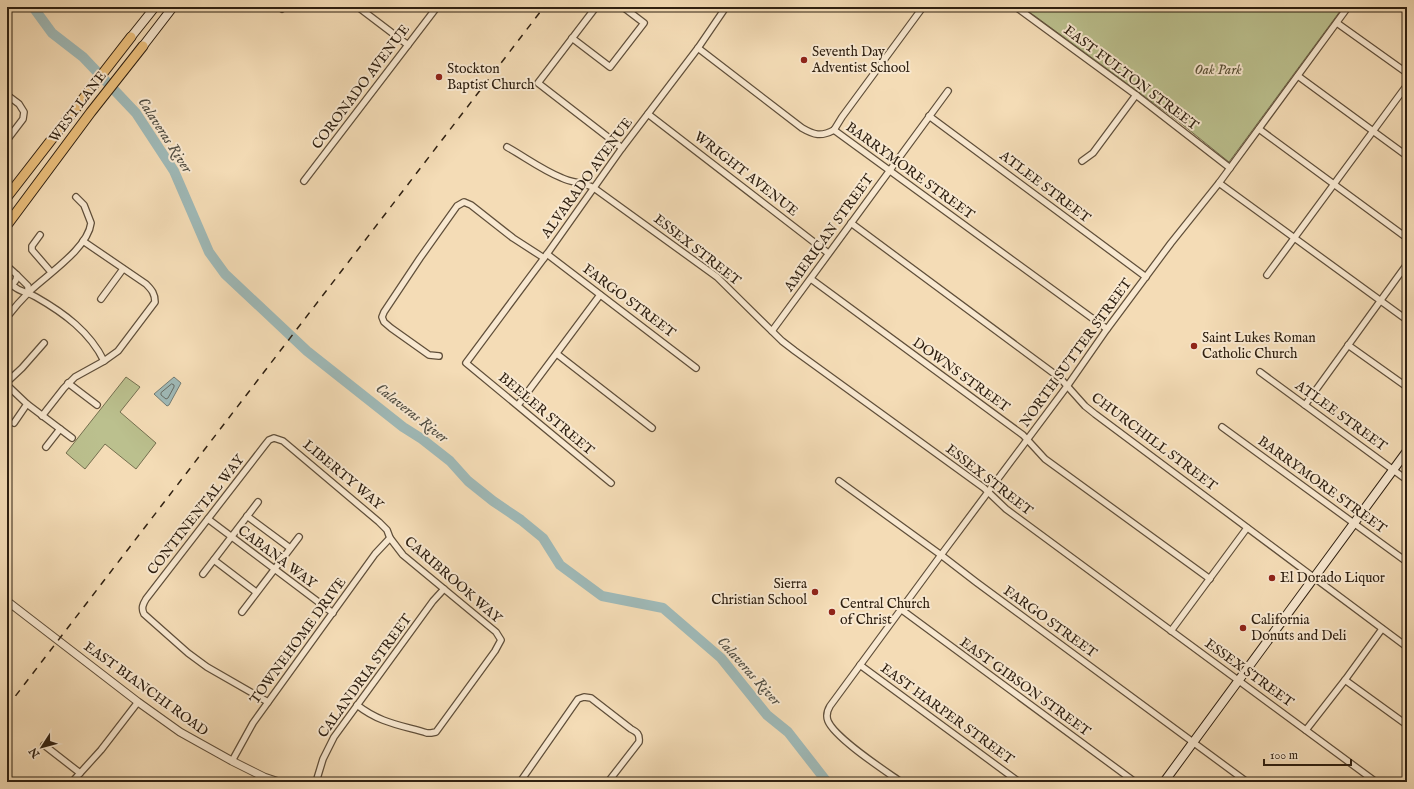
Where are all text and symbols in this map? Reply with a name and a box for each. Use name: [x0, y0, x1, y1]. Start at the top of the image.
street label: CORONADO AVENUE: [308, 21, 414, 153]
street label: EAST FULTON STREET: [1060, 21, 1203, 135]
place label: Seventh Day Adventist School: [811, 43, 910, 77]
marker: Seventh Day Adventist School: [799, 55, 809, 65]
place label: Stockton Baptist Church: [447, 60, 535, 94]
park label: Oak Park: [1194, 61, 1242, 79]
street label: WEST LANE: [45, 68, 111, 146]
marker: Stockton Baptist Church: [434, 72, 444, 82]
water label: Calaveras River: [133, 93, 197, 177]
street label: ALVARADO AVENUE: [537, 114, 637, 242]
street label: BARRYMORE STREET: [842, 118, 979, 224]
street label: WRIGHT AVENUE: [690, 128, 802, 221]
street label: ATLEE STREET: [995, 146, 1095, 228]
street label: AMERICAN STREET: [780, 170, 878, 296]
street label: ESSEX STREET: [650, 210, 745, 290]
street label: FARGO STREET: [579, 260, 680, 342]
street label: NORTH SUTTER STREET: [1016, 274, 1137, 431]
place label: Saint Lukes Roman Catholic Church: [1202, 329, 1316, 363]
street label: DOWNS STREET: [909, 334, 1014, 417]
marker: Saint Lukes Roman Catholic Church: [1189, 341, 1199, 351]
street label: BEELER STREET: [494, 369, 598, 460]
street label: ATLEE STREET: [1291, 376, 1391, 456]
water label: Calaveras River: [372, 379, 453, 448]
street label: CHURCHILL STREET: [1088, 389, 1221, 496]
street label: BARRYMORE STREET: [1254, 432, 1391, 538]
street label: LIBERTY WAY: [299, 436, 388, 515]
street label: ESSEX STREET: [942, 440, 1037, 520]
street label: CONTINENTAL WAY: [144, 450, 249, 579]
street label: CABANA WAY: [234, 522, 321, 593]
street label: CARIBROOK WAY: [401, 533, 507, 628]
place label: El Dorado Liquor: [1280, 569, 1385, 587]
marker: El Dorado Liquor: [1267, 573, 1277, 583]
street label: TOWNEHOME DRIVE: [246, 574, 350, 708]
place label: Sierra Christian School: [711, 575, 808, 609]
street label: FARGO STREET: [1000, 582, 1101, 663]
marker: Sierra Christian School: [810, 587, 820, 597]
place label: Central Church of Christ: [840, 595, 931, 629]
marker: Central Church of Christ: [827, 607, 837, 617]
street label: CALANDRIA STREET: [314, 610, 416, 741]
place label: California Donuts and Deli: [1251, 611, 1347, 645]
marker: California Donuts and Deli: [1238, 623, 1248, 633]
water label: Calaveras River: [713, 632, 786, 710]
street label: EAST GIBSON STREET: [956, 633, 1095, 741]
street label: ESSEX STREET: [1201, 635, 1298, 712]
street label: EAST BIANCHI ROAD: [80, 638, 212, 740]
street label: EAST HARPER STREET: [877, 660, 1018, 769]
north arrow: [22, 727, 62, 767]
scale bar: [1264, 741, 1351, 767]
text: N: [26, 744, 44, 761]
text: 100 m: [1270, 748, 1298, 763]

